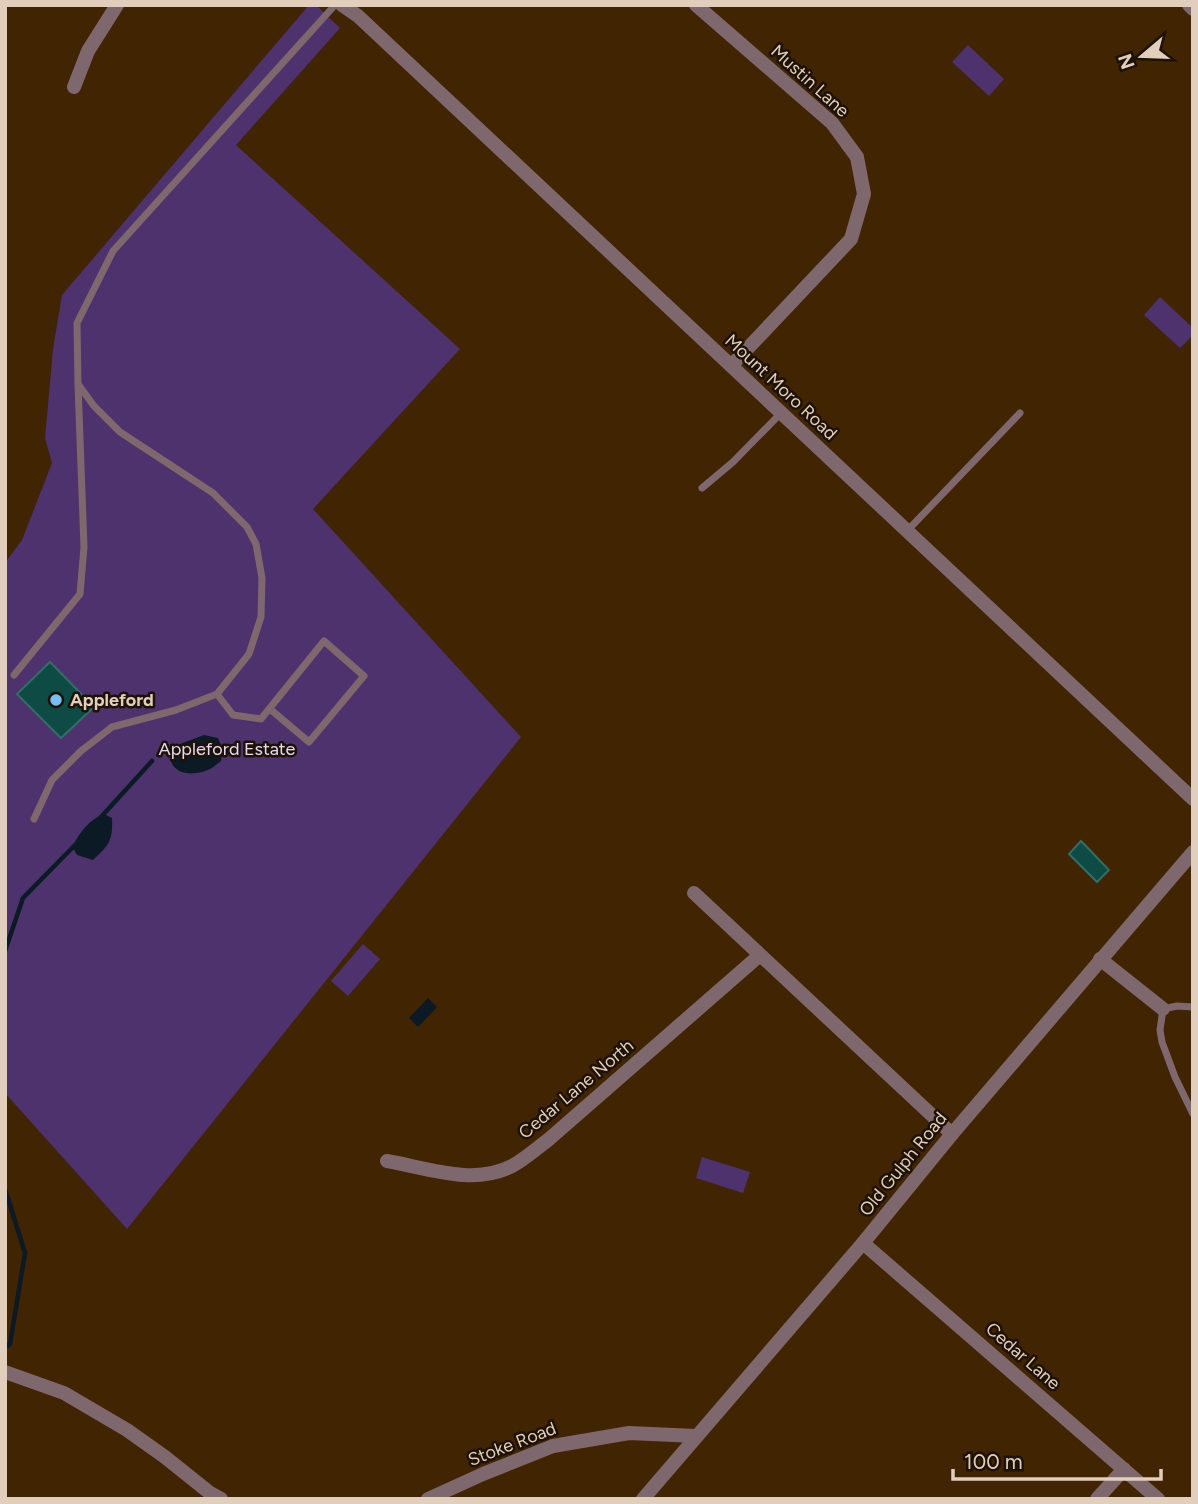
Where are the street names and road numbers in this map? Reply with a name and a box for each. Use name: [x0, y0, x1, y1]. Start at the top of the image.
street label: Mustin Lane: [766, 40, 854, 122]
street label: Mount Moro Road: [720, 329, 842, 445]
street label: Cedar Lane North: [514, 1035, 638, 1143]
street label: Old Gulph Road: [854, 1108, 952, 1220]
street label: Cedar Lane: [981, 1318, 1065, 1394]
street label: Stoke Road: [465, 1417, 559, 1471]

